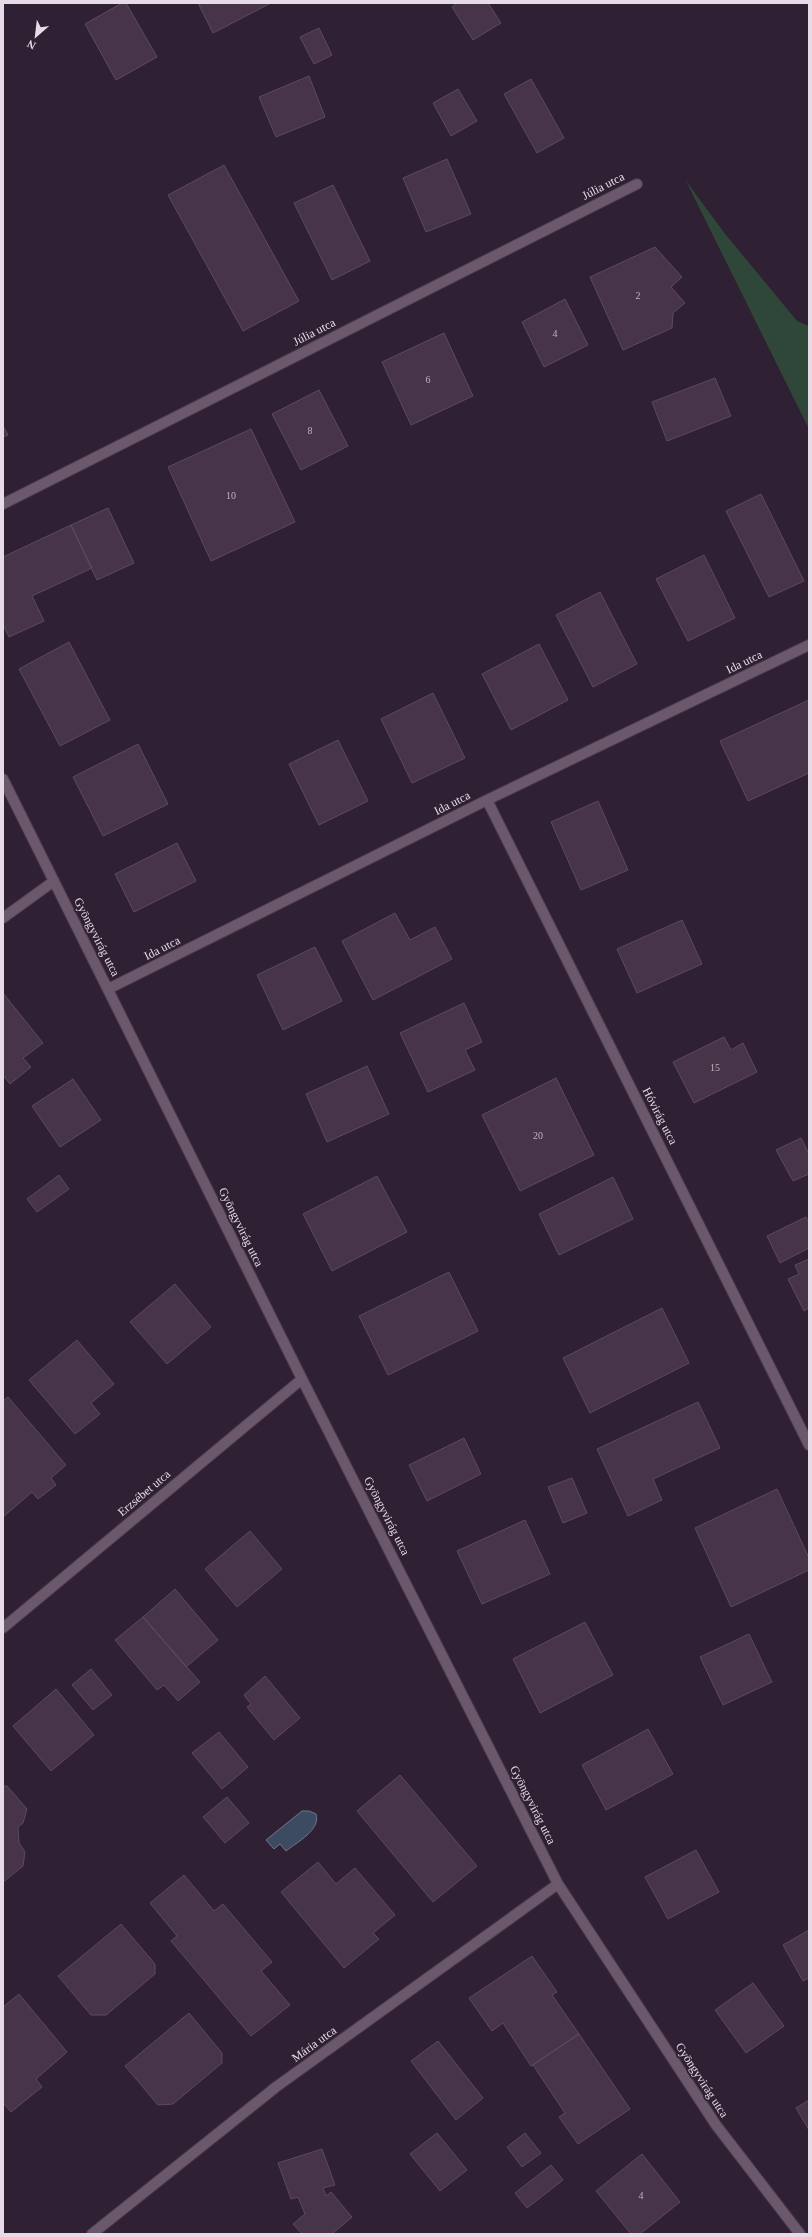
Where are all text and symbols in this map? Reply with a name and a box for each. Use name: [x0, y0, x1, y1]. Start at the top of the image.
north arrow: [16, 16, 56, 56]
text: N: [25, 38, 38, 52]
street label: Júlia utca: [579, 169, 627, 203]
house number: 2: [636, 290, 641, 301]
street label: Júlia utca: [290, 315, 338, 349]
house number: 4: [553, 328, 558, 339]
house number: 6: [426, 374, 431, 385]
house number: 8: [308, 425, 313, 436]
house number: 10: [226, 490, 236, 501]
street label: Ida utca: [724, 647, 765, 677]
street label: Ida utca: [432, 788, 473, 818]
street label: Gyöngyvirág utca: [71, 895, 123, 979]
street label: Ida utca: [142, 933, 183, 963]
house number: 15: [710, 1062, 720, 1073]
street label: Hóvirág utca: [640, 1085, 681, 1148]
house number: 20: [533, 1130, 543, 1141]
street label: Gyöngyvirág utca: [216, 1185, 267, 1269]
street label: Erzsébet utca: [115, 1467, 174, 1519]
street label: Gyöngyvirág utca: [361, 1474, 413, 1558]
street label: Gyöngyvirág utca: [507, 1763, 559, 1847]
street label: Mária utca: [289, 2023, 340, 2065]
street label: Gyöngyvirág utca: [673, 2040, 732, 2121]
house number: 4: [639, 2190, 644, 2201]

